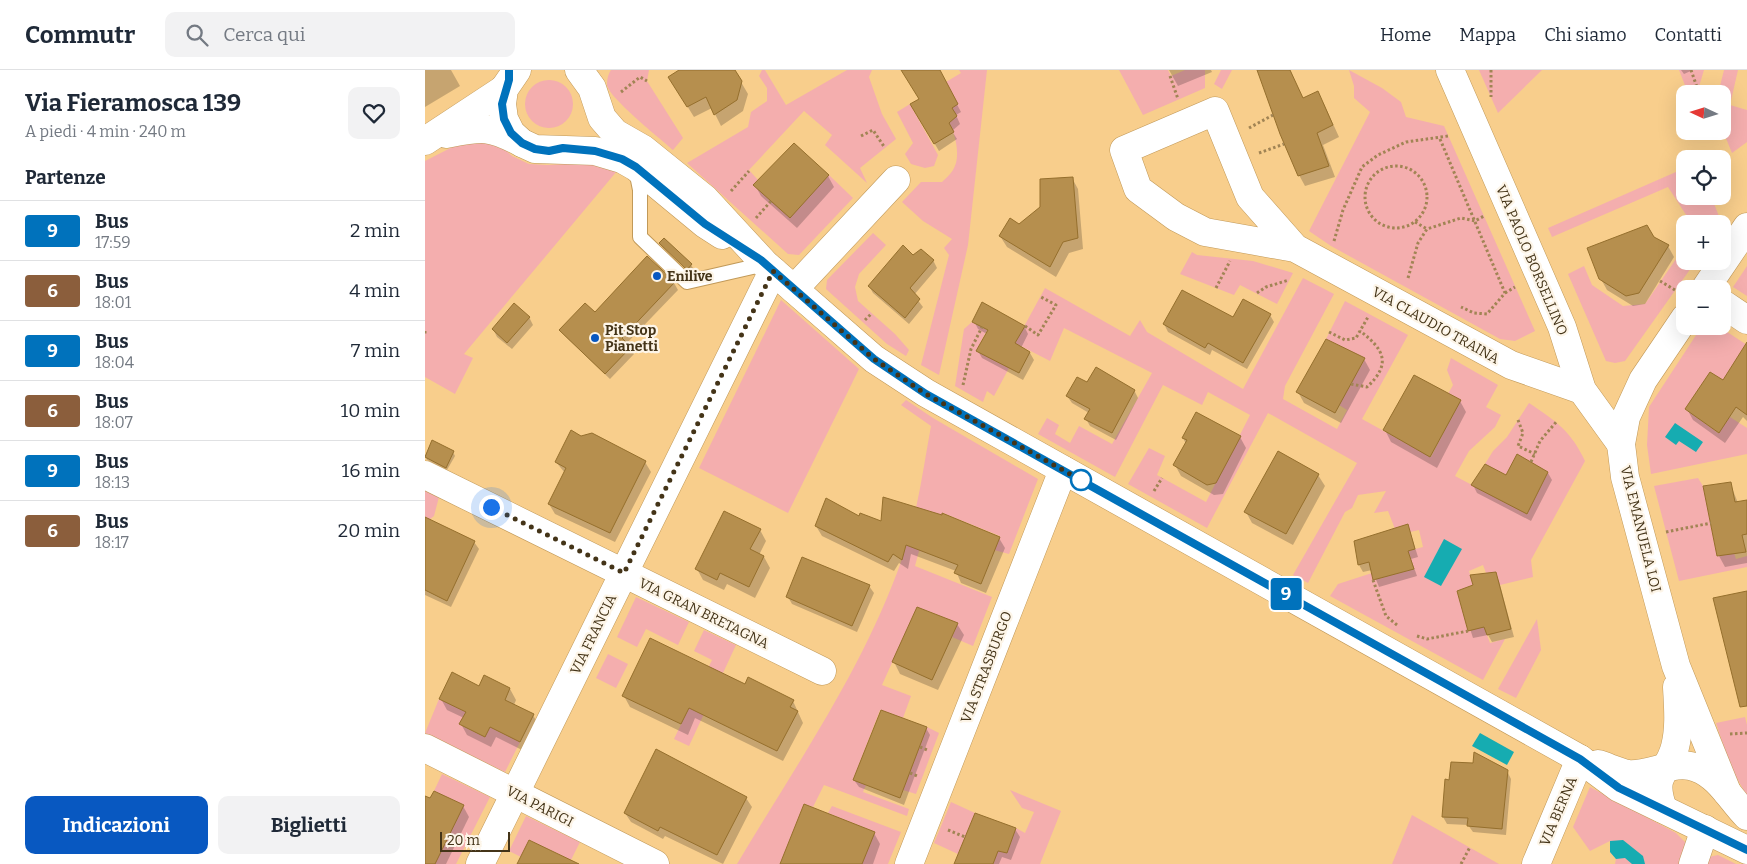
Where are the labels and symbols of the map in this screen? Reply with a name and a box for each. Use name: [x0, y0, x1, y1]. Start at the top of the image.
north arrow: [1676, 85, 1731, 140]
street label: VIA PAOLO BORSELLINO: [1492, 182, 1571, 338]
place label: Enilive: [667, 268, 713, 285]
marker: Enilive: [651, 270, 663, 282]
street label: VIA CLAUDIO TRAINA: [1369, 283, 1502, 368]
place label: Pit Stop Pianetti: [605, 322, 658, 355]
marker: Pit Stop Pianetti: [589, 332, 601, 344]
street label: VIA EMANUELA LOI: [1617, 464, 1664, 594]
unlabelled marker: [1070, 469, 1092, 491]
your location: [479, 495, 504, 520]
street label: VIA GRAN BRETAGNA: [636, 575, 772, 652]
line badge: 9: [1270, 578, 1302, 610]
street label: VIA FRANCIA: [567, 591, 620, 677]
street label: VIA STRASBURGO: [957, 609, 1016, 725]
street label: VIA BERNA: [1536, 774, 1581, 848]
street label: VIA PARIGI: [503, 782, 576, 831]
scale bar: [440, 829, 510, 852]

